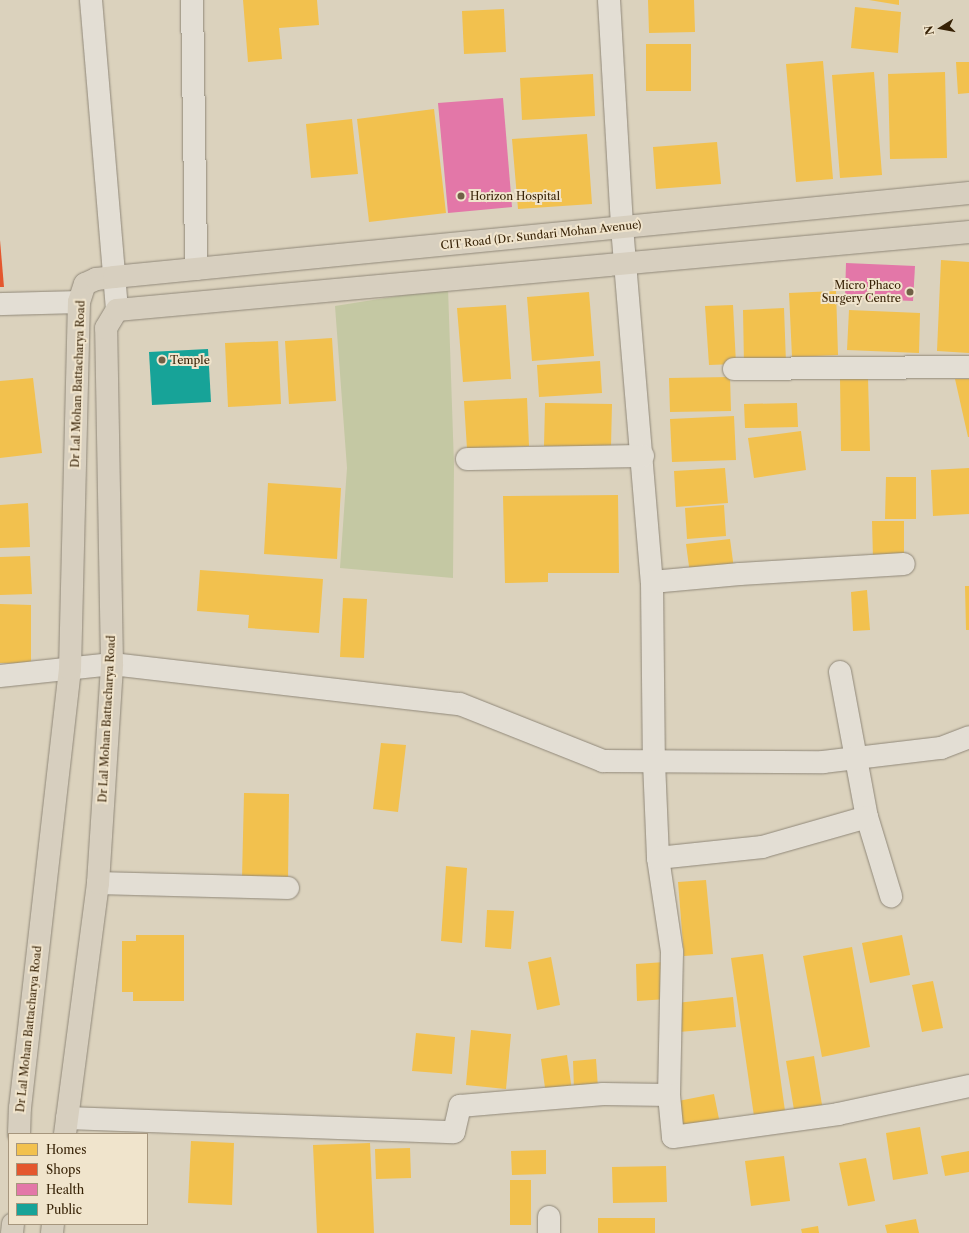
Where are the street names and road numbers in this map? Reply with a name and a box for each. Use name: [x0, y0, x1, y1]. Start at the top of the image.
street label: CIT Road (Dr. Sundari Mohan Avenue): [440, 218, 642, 252]
street label: Dr Lal Mohan Battacharya Road: [68, 300, 88, 468]
street label: Dr Lal Mohan Battacharya Road: [96, 635, 118, 803]
street label: Dr Lal Mohan Battacharya Road: [14, 945, 44, 1113]

